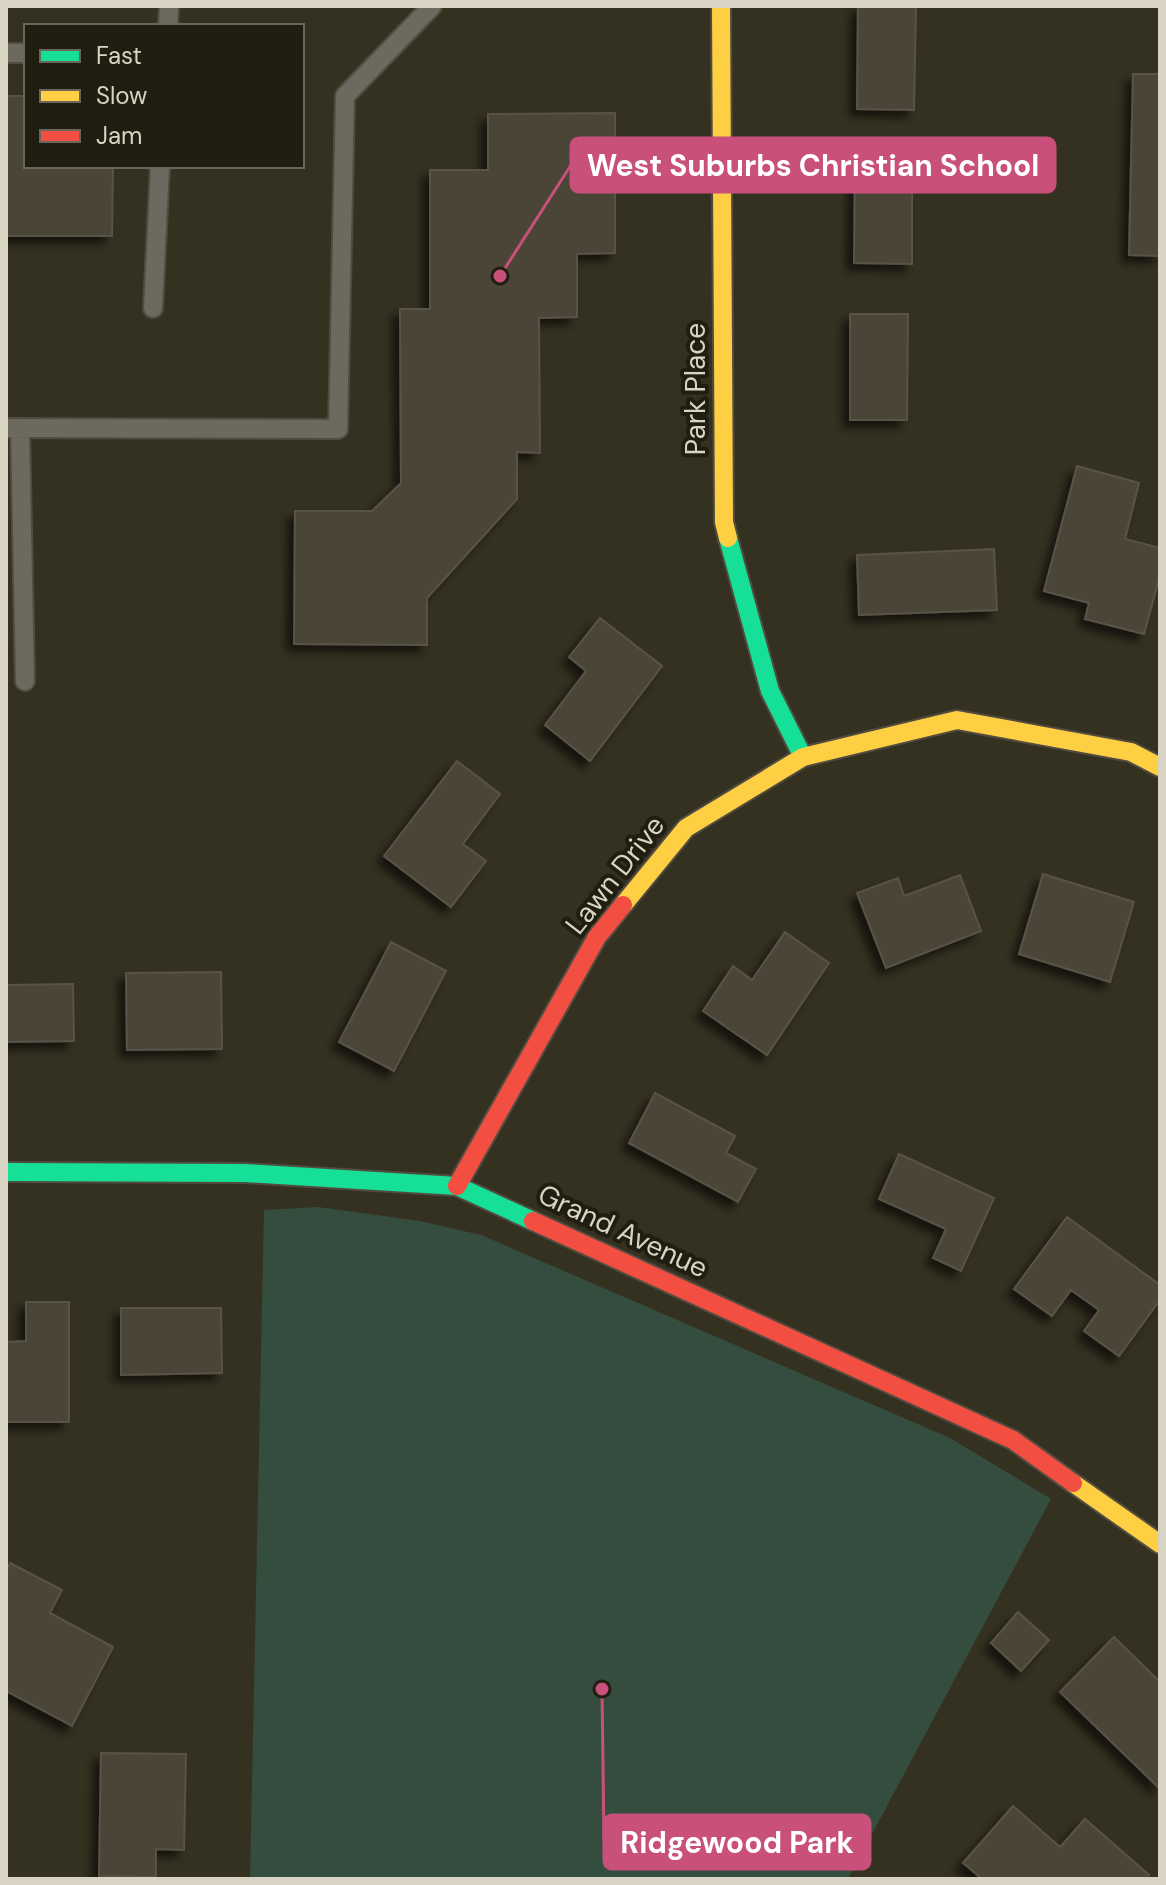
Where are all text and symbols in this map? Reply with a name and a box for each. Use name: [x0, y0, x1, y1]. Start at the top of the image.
legend: [24, 24, 304, 168]
text: Fast: [96, 40, 142, 71]
text: Slow: [96, 80, 147, 111]
text: Jam: [96, 120, 142, 151]
callout: West Suburbs Christian School: [571, 138, 1055, 192]
text: West Suburbs Christian School: [587, 146, 1039, 185]
street label: Park Place: [677, 323, 714, 455]
street label: Lawn Drive: [557, 808, 673, 942]
street label: Grand Avenue: [532, 1176, 714, 1286]
callout: Ridgewood Park: [604, 1815, 870, 1869]
text: Ridgewood Park: [620, 1823, 854, 1862]

